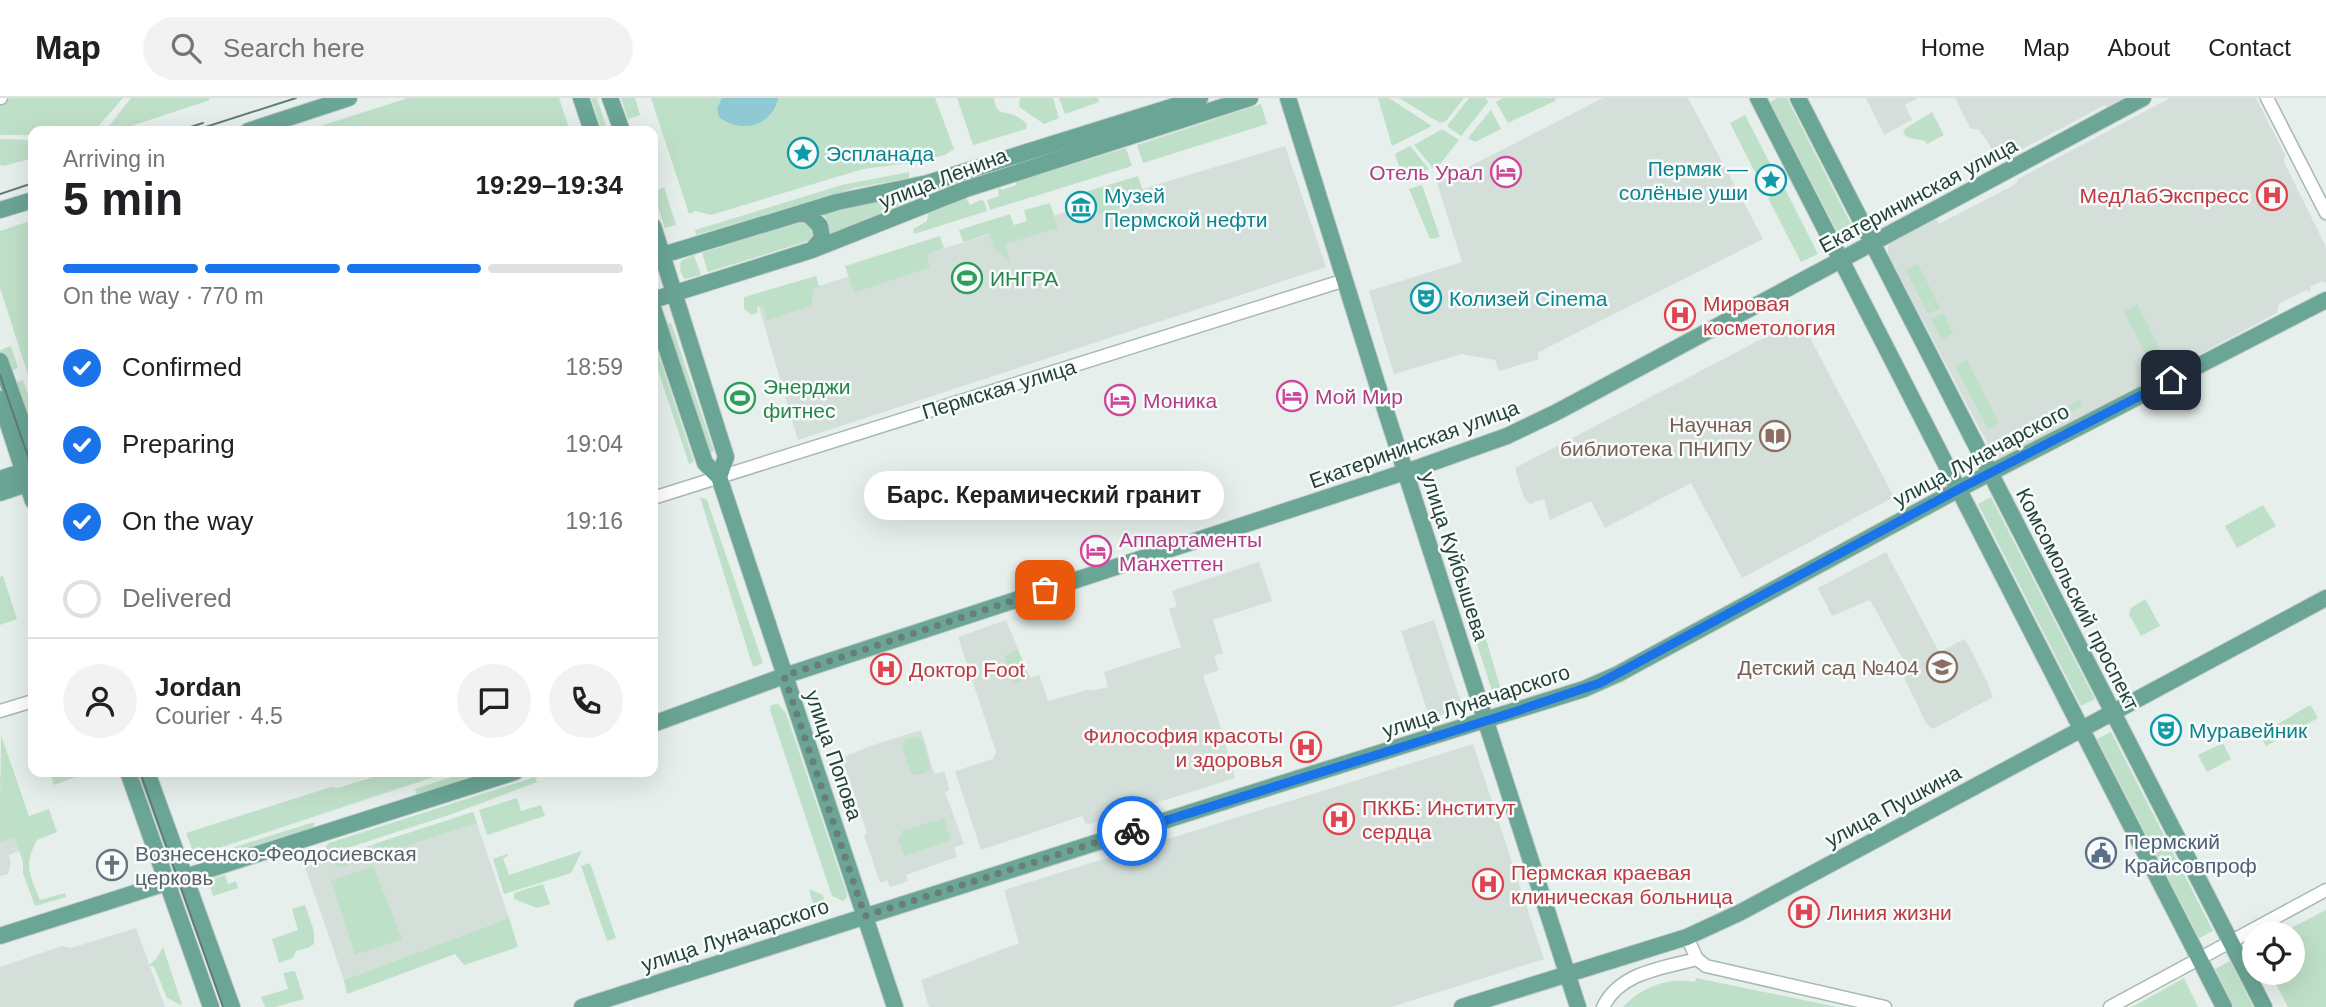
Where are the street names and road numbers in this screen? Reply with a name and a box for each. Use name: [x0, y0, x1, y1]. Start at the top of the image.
street label: Екатерининская улица: [1815, 133, 2021, 257]
street label: улица Ленина: [876, 143, 1011, 213]
street label: Пермская улица: [919, 355, 1079, 423]
street label: Екатерининская улица: [1306, 395, 1522, 493]
street label: улица Луначарского: [1889, 399, 2073, 511]
street label: улица Куйбышева: [1417, 469, 1493, 644]
street label: Комсомольский проспект: [2012, 484, 2144, 714]
street label: улица Луначарского: [1379, 660, 1573, 742]
street label: улица Попова: [801, 687, 867, 823]
street label: улица Пушкина: [1821, 760, 1965, 851]
street label: улица Луначарского: [638, 894, 832, 976]

